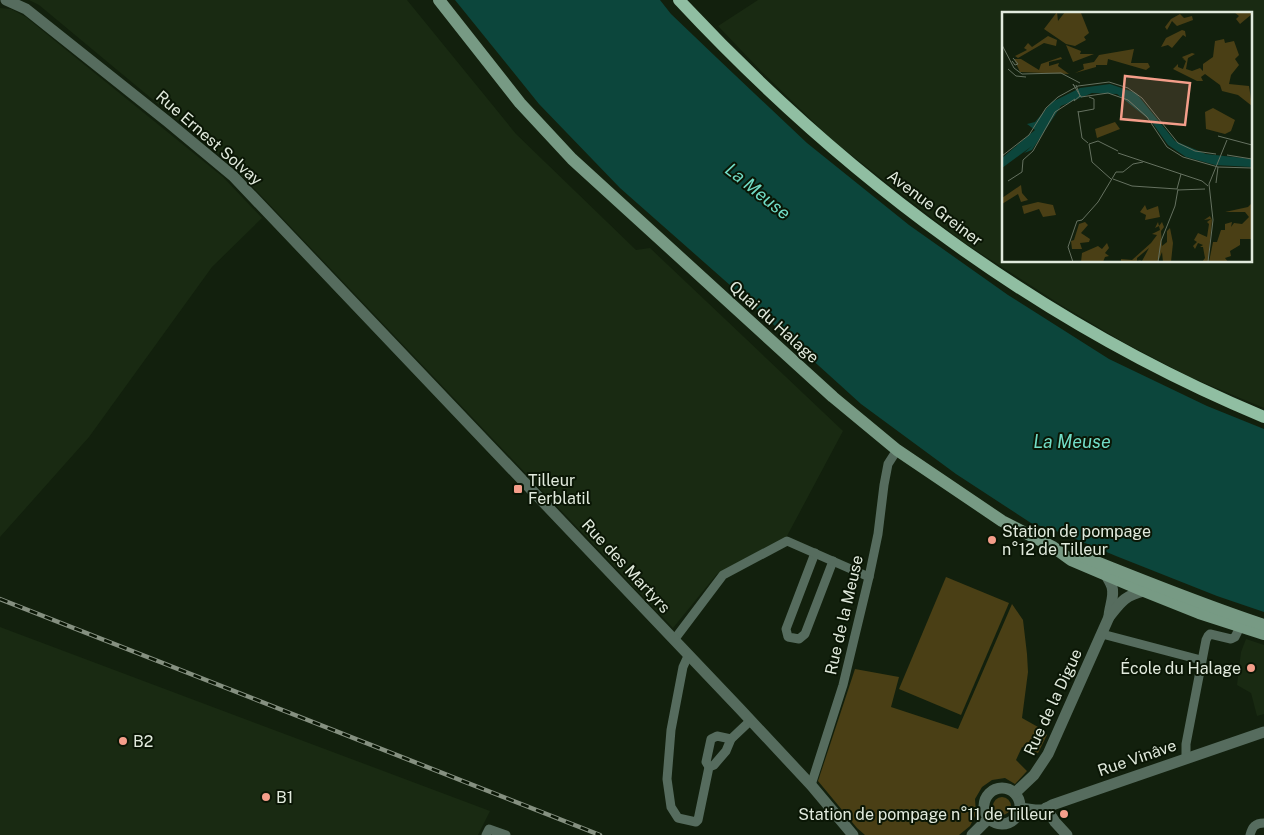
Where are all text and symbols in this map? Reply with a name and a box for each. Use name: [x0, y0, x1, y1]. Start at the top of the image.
inset map: [1002, 12, 1252, 262]
street label: Rue Ernest Solvay: [152, 87, 266, 190]
water label: La Meuse: [721, 158, 795, 224]
street label: Avenue Greiner: [884, 166, 986, 250]
street label: Quai du Halage: [725, 277, 823, 367]
water label: La Meuse: [1033, 431, 1111, 452]
place label: Tilleur Ferblatil: [528, 471, 591, 508]
marker: Tilleur Ferblatil: [512, 483, 524, 495]
street label: Rue des Martyrs: [578, 515, 674, 617]
place label: Station de pompage n°12 de Tilleur: [1002, 522, 1151, 559]
marker: Station de pompage n°12 de Tilleur: [986, 534, 998, 546]
street label: Rue de la Meuse: [821, 553, 867, 677]
street label: Rue de la Digue: [1020, 646, 1086, 758]
place label: École du Halage: [1120, 658, 1241, 678]
marker: École du Halage: [1245, 662, 1257, 674]
place label: B2: [133, 732, 153, 751]
marker: B2: [117, 735, 129, 747]
street label: Rue Vinâve: [1095, 736, 1179, 780]
place label: B1: [276, 788, 293, 807]
marker: B1: [260, 791, 272, 803]
place label: Station de pompage n°11 de Tilleur: [798, 805, 1054, 824]
marker: Station de pompage n°11 de Tilleur: [1058, 808, 1070, 820]

